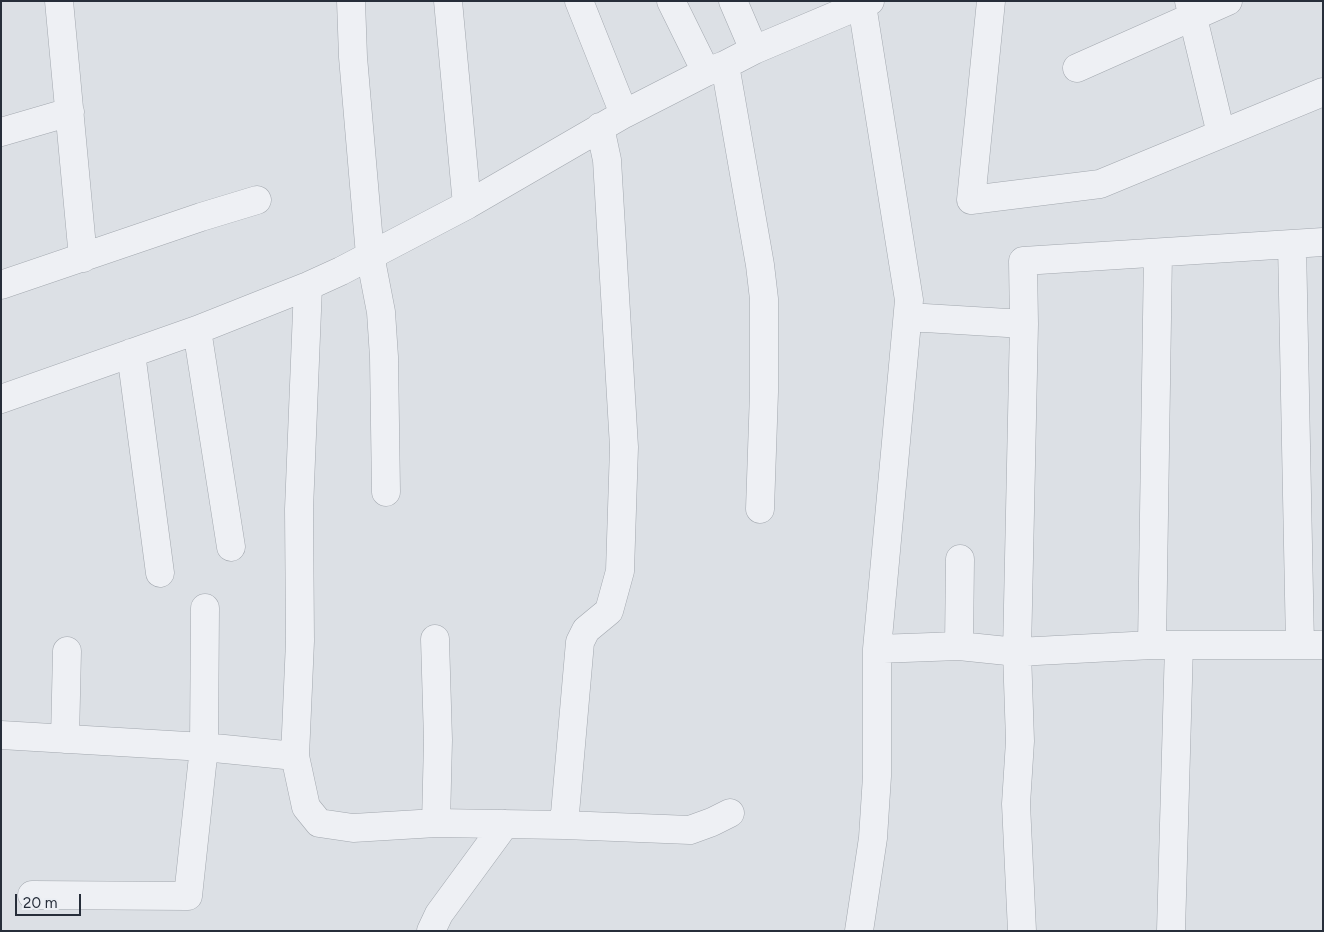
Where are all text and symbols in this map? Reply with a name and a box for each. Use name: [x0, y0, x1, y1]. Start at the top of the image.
scale bar: [18, 884, 84, 916]
text: 20 m: [23, 894, 57, 912]

